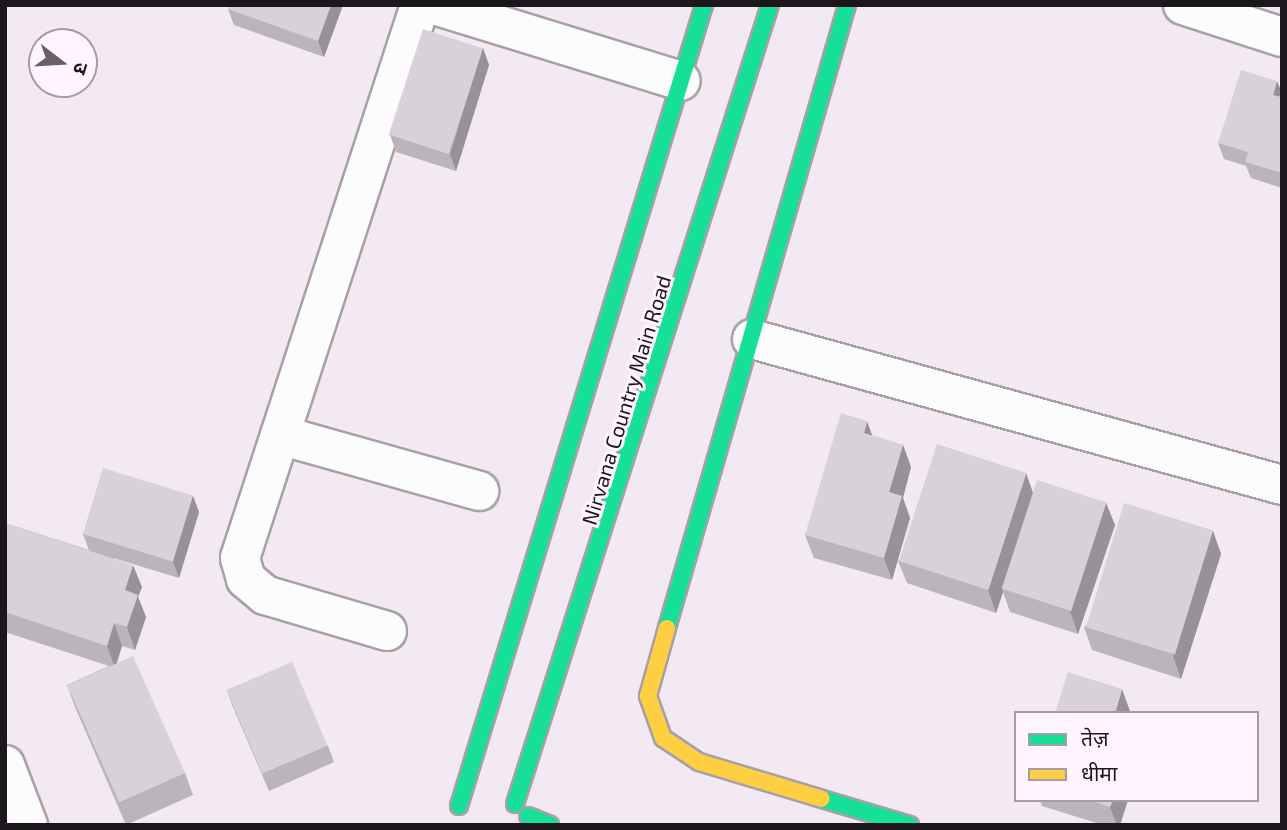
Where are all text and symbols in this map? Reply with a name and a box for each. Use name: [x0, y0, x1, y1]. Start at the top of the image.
north arrow: [28, 28, 98, 98]
text: उ: [69, 60, 94, 77]
street label: Nirvana Country Main Road: [576, 272, 676, 528]
legend: [1014, 711, 1259, 802]
text: तेज़: [1081, 725, 1109, 750]
text: धीमा: [1081, 760, 1117, 785]

